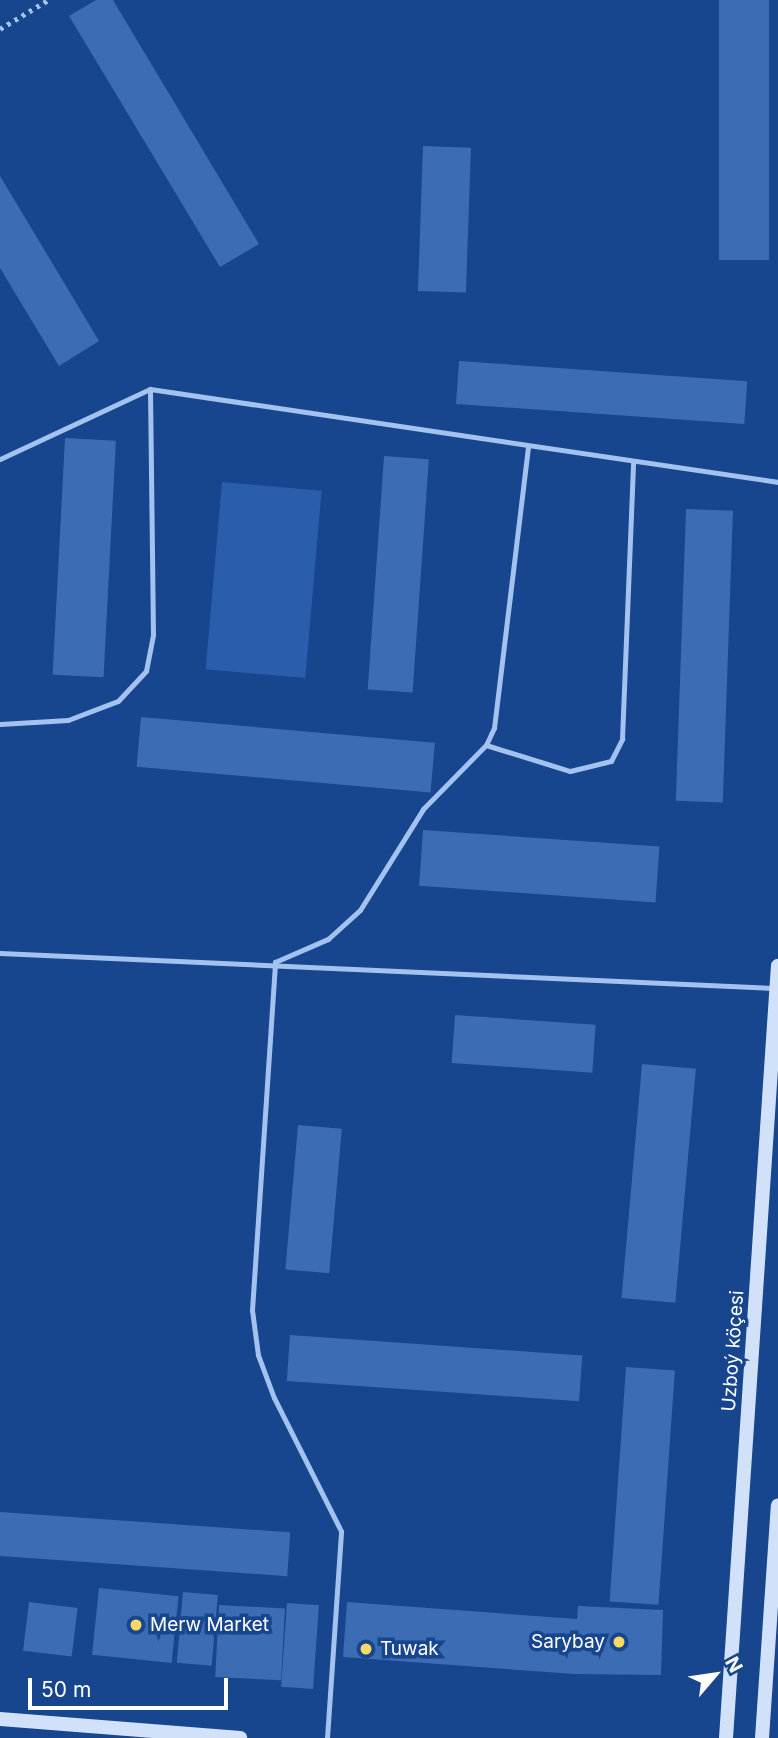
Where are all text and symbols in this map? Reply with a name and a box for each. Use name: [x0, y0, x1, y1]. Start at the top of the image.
street label: Uzboý köçesi: [717, 1290, 749, 1412]
place label: Merw Market: [150, 1614, 269, 1636]
marker: Merw Market: [128, 1617, 144, 1633]
place label: Sarybay: [531, 1631, 605, 1653]
marker: Sarybay: [611, 1634, 627, 1650]
place label: Tuwak: [380, 1638, 439, 1660]
north arrow: [680, 1640, 750, 1710]
marker: Tuwak: [358, 1641, 374, 1657]
text: N: [720, 1653, 747, 1676]
scale bar: [32, 1664, 231, 1708]
text: 50 m: [41, 1677, 91, 1702]

